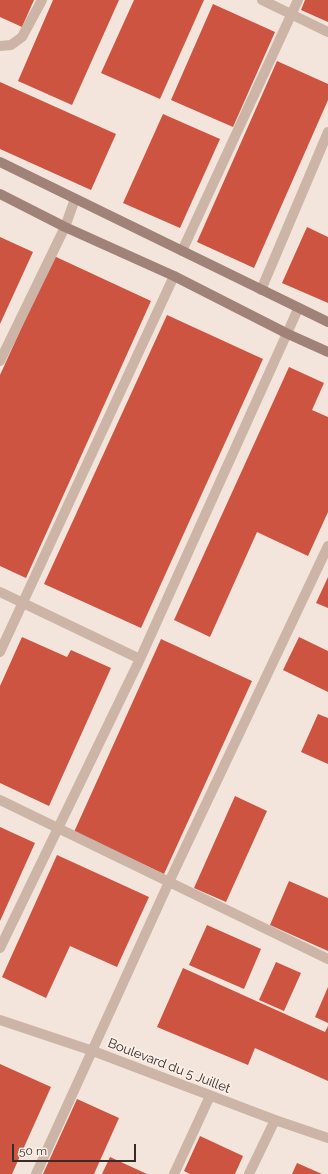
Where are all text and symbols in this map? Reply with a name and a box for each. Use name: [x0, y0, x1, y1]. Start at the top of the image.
street label: Boulevard du 5 Juillet: [106, 1035, 232, 1097]
scale bar: [14, 1136, 138, 1162]
text: 50 m: [19, 1144, 47, 1158]

